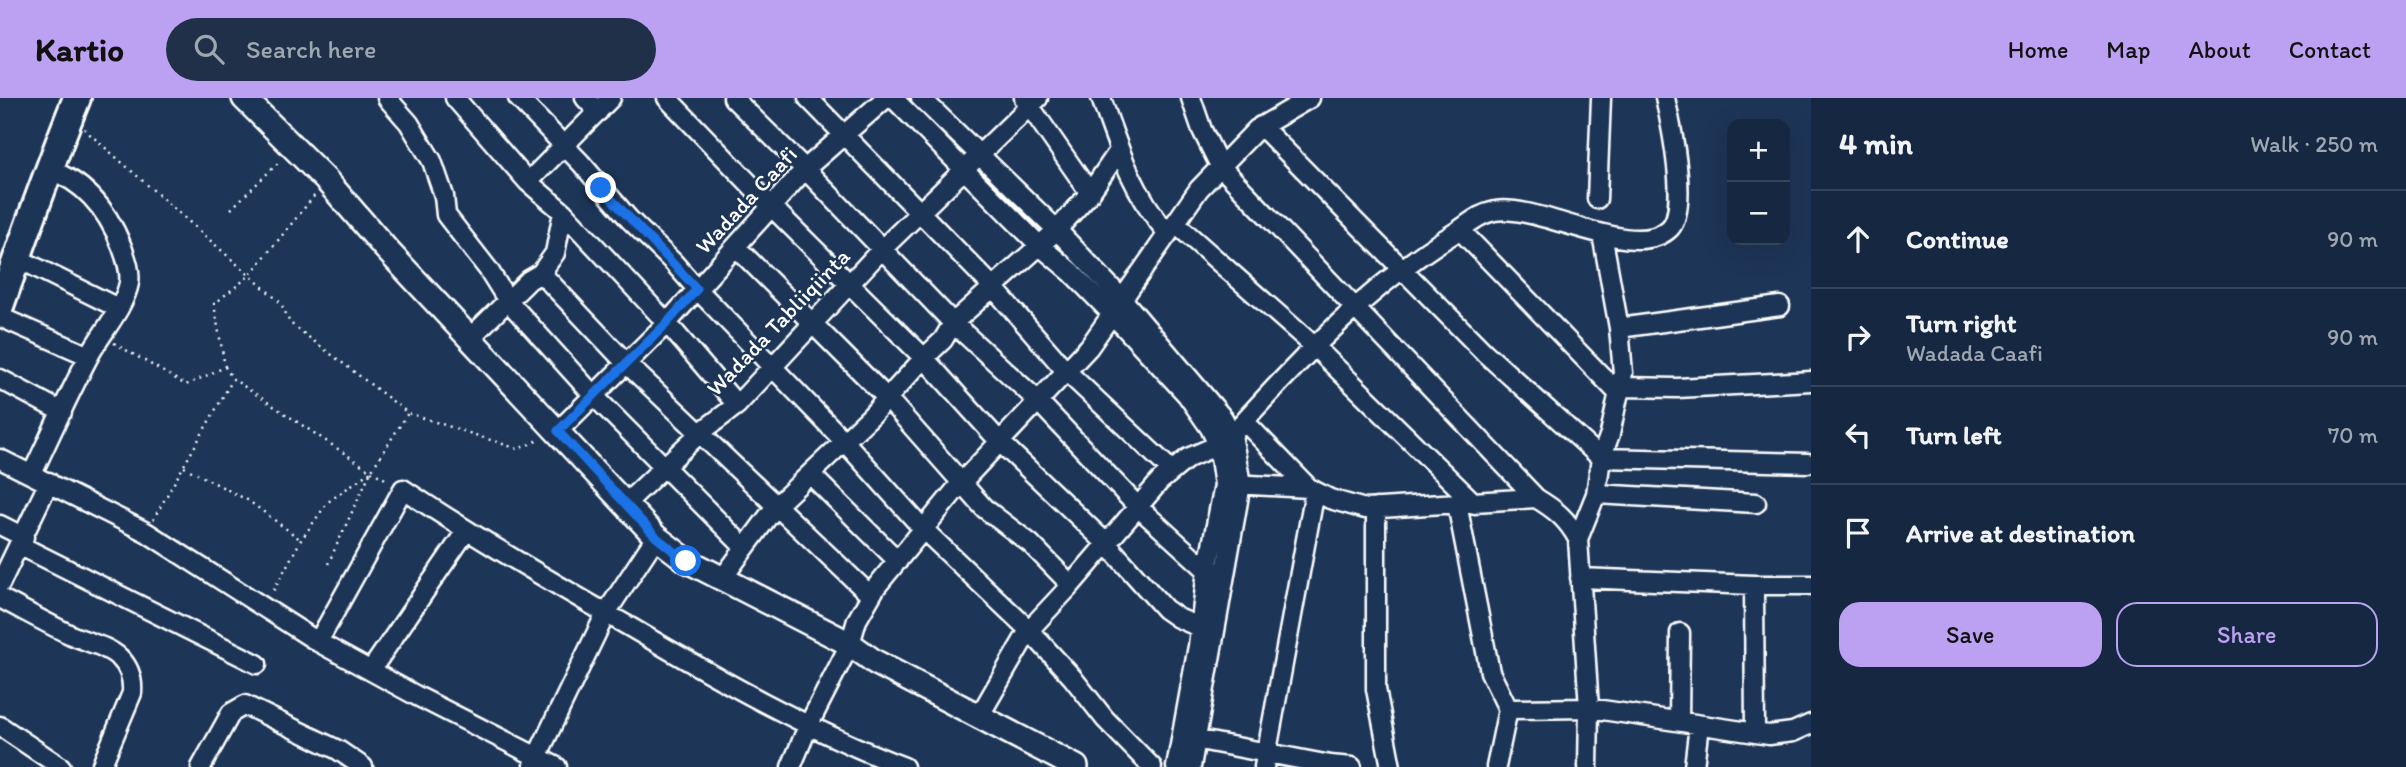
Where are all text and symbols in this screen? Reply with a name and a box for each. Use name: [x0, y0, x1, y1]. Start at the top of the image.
search box: [166, 18, 656, 81]
text: Kartio: [35, 30, 124, 69]
icon: search: [190, 30, 228, 68]
text: Search here: [246, 33, 376, 65]
text: Home: [2008, 35, 2068, 64]
text: Map: [2106, 35, 2150, 64]
text: About: [2188, 35, 2251, 64]
text: Contact: [2289, 35, 2371, 64]
map controls: [1727, 119, 1790, 245]
button: +: [1727, 119, 1790, 182]
text: 4 min: [1839, 125, 1913, 162]
text: Walk · 250 m: [2250, 130, 2378, 158]
street label: Wadada Caafi: [689, 140, 803, 260]
route end: [585, 172, 616, 203]
button: −: [1727, 182, 1790, 245]
icon: ahead: [1839, 220, 1877, 258]
text: Continue: [1906, 223, 2009, 255]
text: 90 m: [2327, 225, 2378, 253]
street label: Wadada Tabliiqiinta: [700, 242, 856, 402]
text: Turn right: [1906, 307, 2017, 339]
icon: right: [1839, 318, 1877, 356]
text: 90 m: [2327, 323, 2378, 351]
text: Wadada Caafi: [1906, 339, 2043, 367]
icon: left: [1839, 416, 1877, 454]
text: Turn left: [1906, 419, 2002, 451]
text: 70 m: [2328, 421, 2378, 449]
icon: arrive: [1839, 514, 1877, 552]
text: Arrive at destination: [1906, 517, 2135, 549]
route start: [670, 545, 701, 576]
button: Save: [1839, 602, 2102, 667]
button: Share: [2116, 602, 2378, 667]

